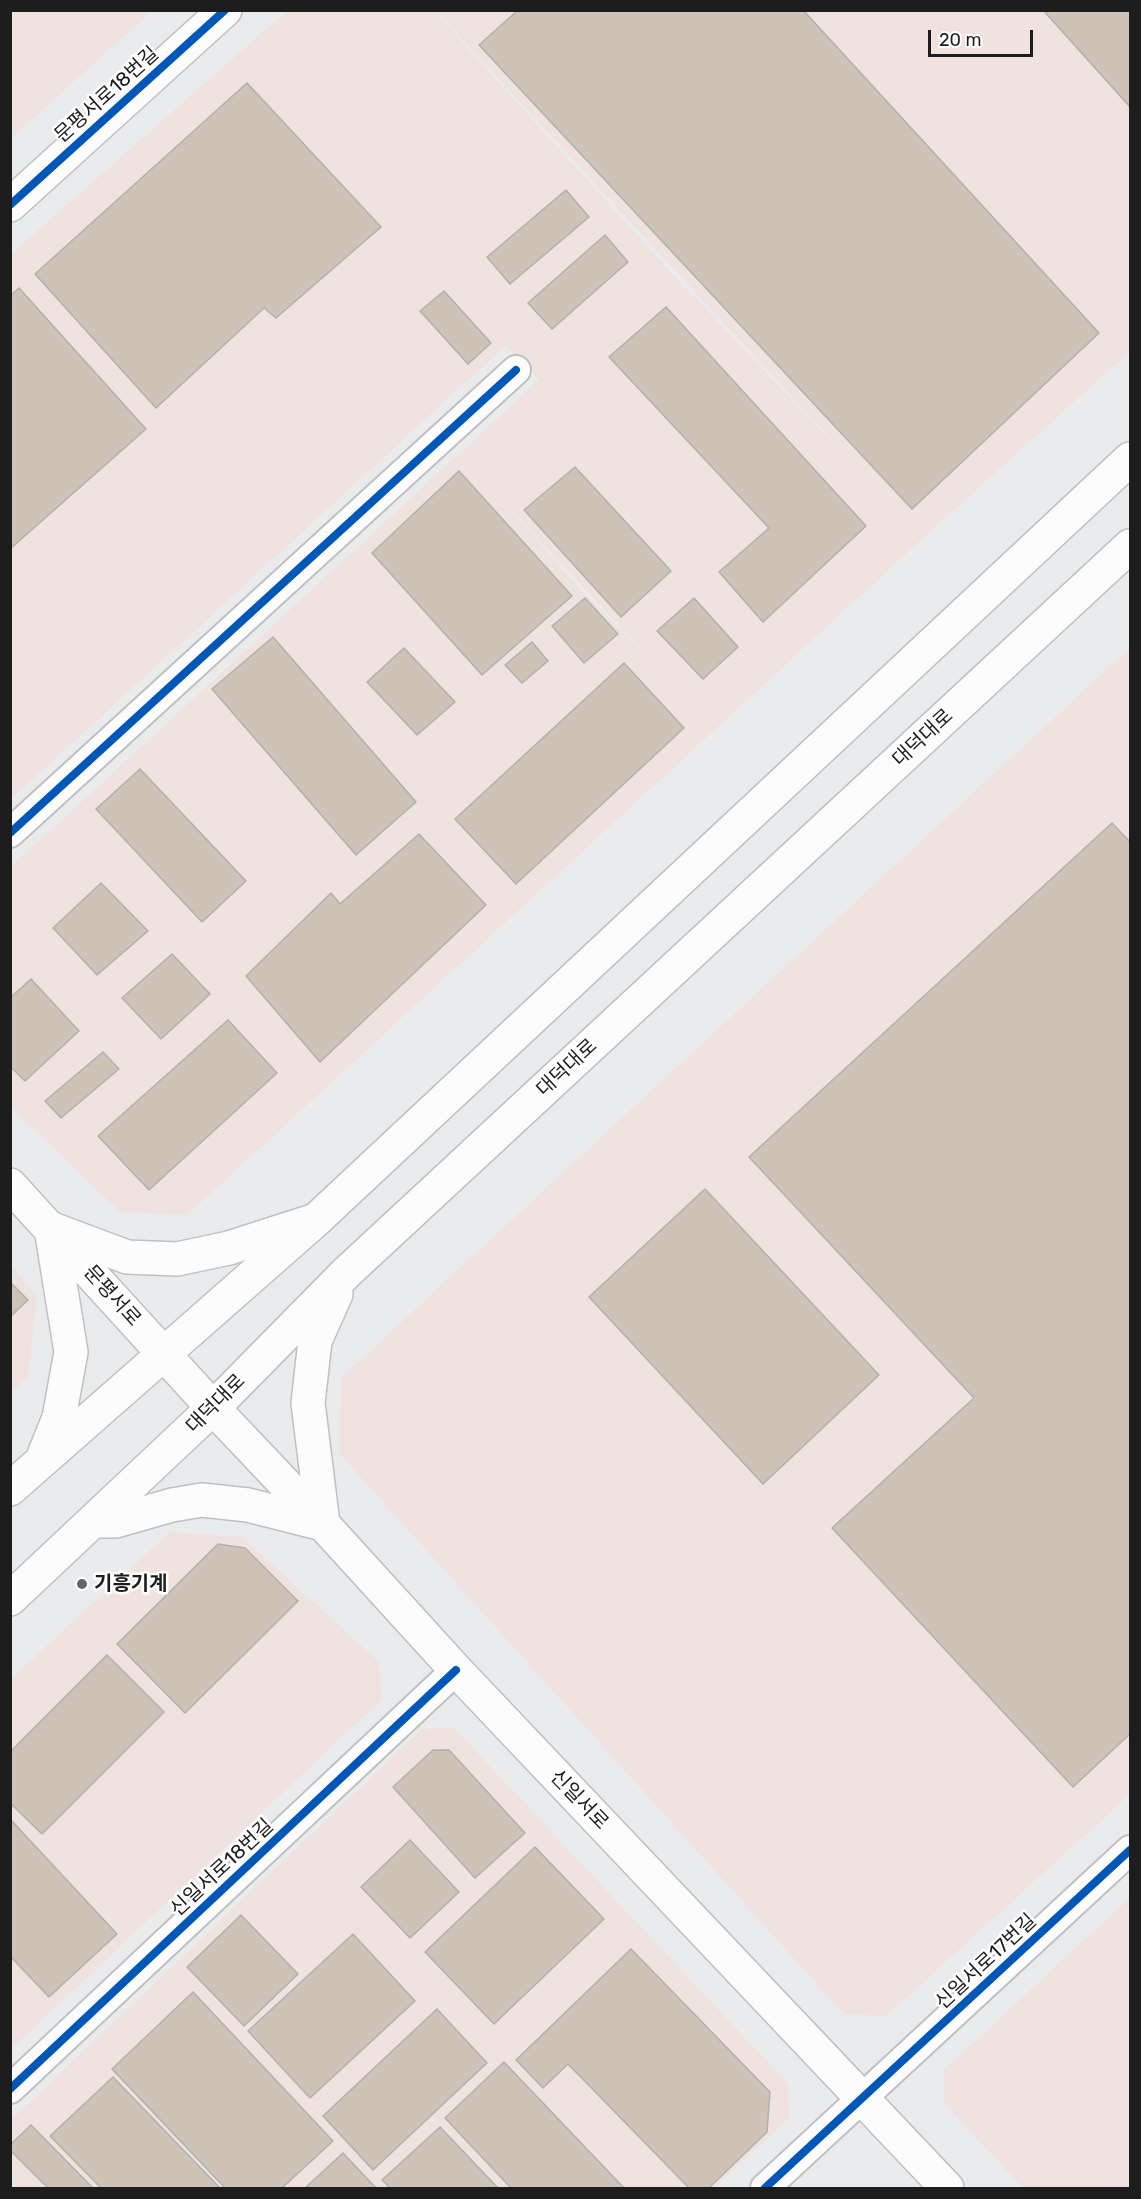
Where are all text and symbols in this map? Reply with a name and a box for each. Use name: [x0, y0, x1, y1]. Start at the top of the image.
scale bar: [931, 18, 1036, 56]
text: 20 m: [939, 29, 981, 51]
street label: 문평서로18번길: [50, 42, 164, 148]
street label: 대덕대로: [888, 704, 958, 772]
street label: 대덕대로: [532, 1034, 602, 1102]
street label: 문평서로: [78, 1261, 146, 1331]
street label: 대덕대로: [181, 1369, 251, 1439]
place label: 기흥기계: [94, 1572, 168, 1596]
marker: 기흥기계: [75, 1577, 89, 1591]
street label: 신일서로: [545, 1765, 613, 1835]
street label: 신일서로18번길: [166, 1814, 278, 1922]
street label: 신일서로17번길: [931, 1909, 1041, 2015]

